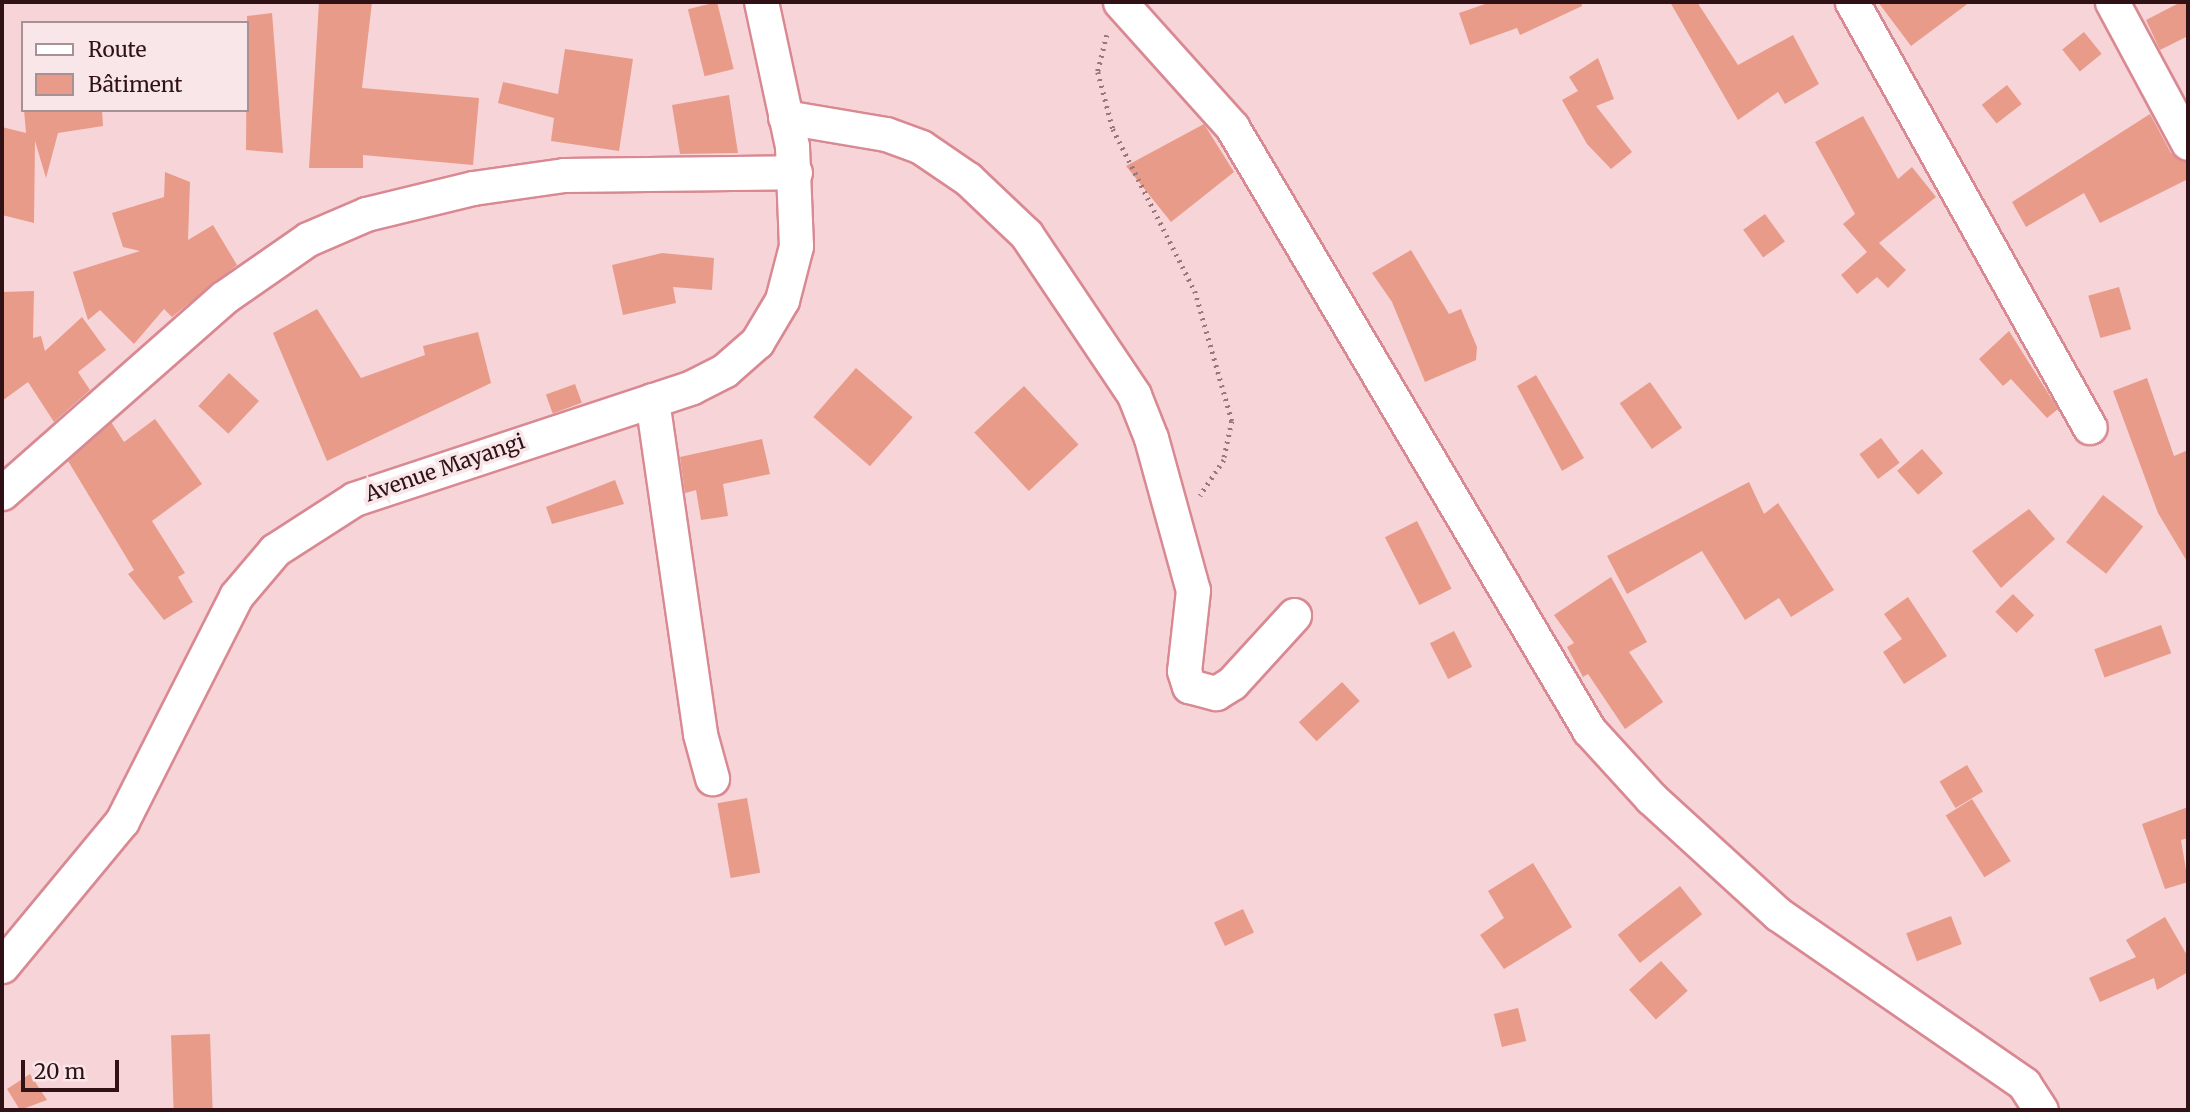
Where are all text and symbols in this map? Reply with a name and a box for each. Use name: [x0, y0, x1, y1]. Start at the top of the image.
legend: [21, 21, 248, 112]
text: Route: [88, 36, 146, 63]
text: Bâtiment: [88, 71, 182, 98]
street label: Avenue Mayangi: [362, 429, 528, 507]
scale bar: [24, 1046, 122, 1090]
text: 20 m: [34, 1058, 85, 1085]

